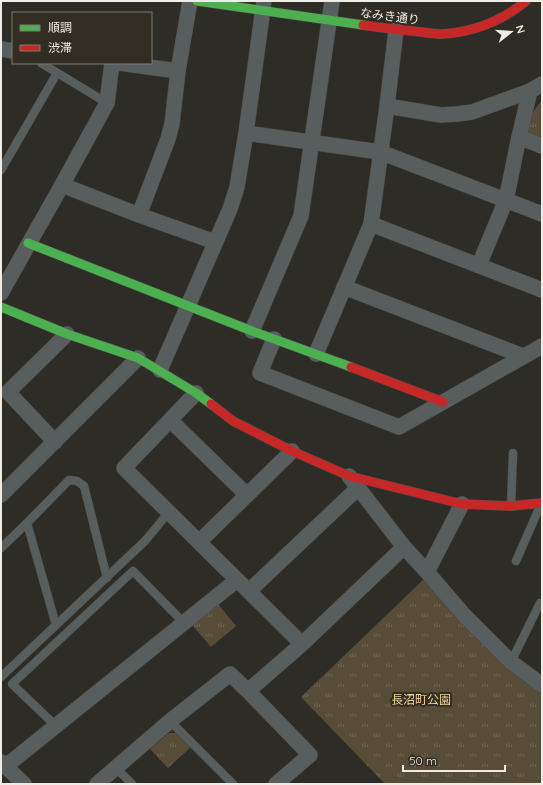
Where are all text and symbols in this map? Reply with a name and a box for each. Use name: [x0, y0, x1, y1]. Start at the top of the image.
street label: なみき通り: [359, 5, 421, 27]
legend: [12, 12, 152, 64]
north arrow: [491, 12, 531, 52]
text: 順調: [48, 20, 72, 35]
text: N: [513, 23, 528, 35]
text: 渋滞: [48, 40, 72, 55]
park label: 長沼町公園: [391, 692, 451, 707]
scale bar: [403, 747, 505, 773]
text: 50 m: [409, 753, 437, 768]

